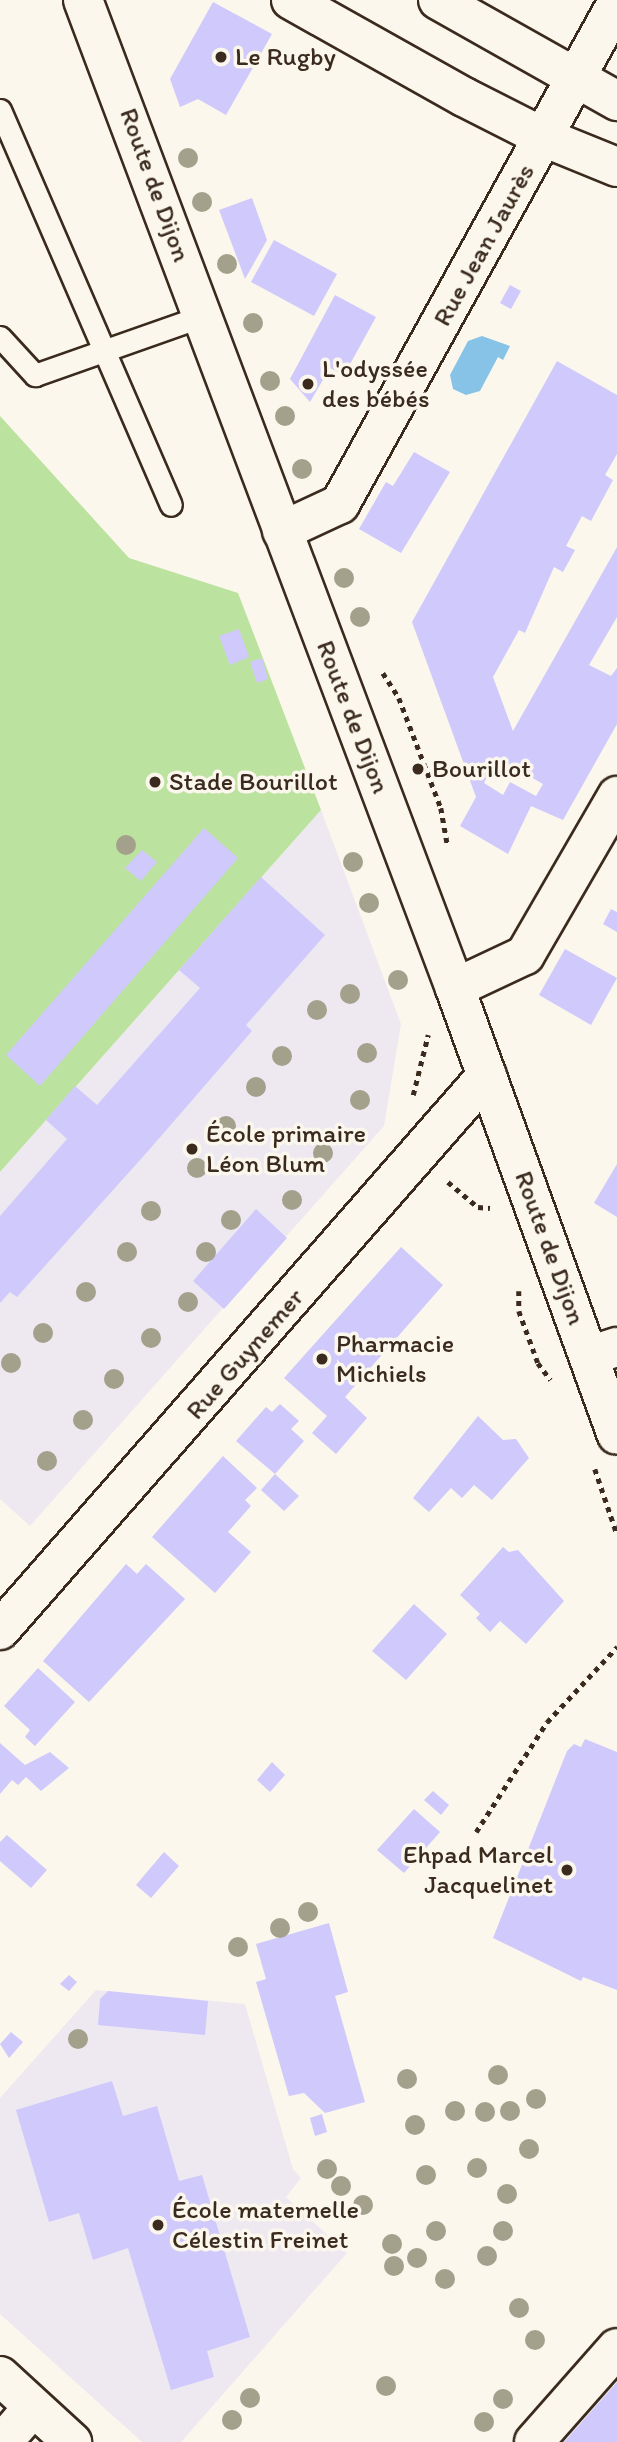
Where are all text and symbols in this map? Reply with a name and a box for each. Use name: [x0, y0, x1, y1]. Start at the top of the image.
place label: Le Rugby: [235, 41, 336, 73]
marker: Le Rugby: [213, 49, 229, 65]
street label: Route de Dijon: [113, 104, 197, 266]
street label: Rue Jean Jaurès: [426, 158, 542, 332]
place label: L'odyssée des bébés: [322, 353, 430, 414]
marker: L'odyssée des bébés: [300, 376, 316, 392]
street label: Route de Dijon: [310, 636, 396, 798]
place label: Bourillot: [432, 753, 531, 785]
marker: Bourillot: [410, 761, 426, 777]
place label: Stade Bourillot: [169, 766, 338, 798]
marker: Stade Bourillot: [147, 774, 163, 790]
place label: École primaire Léon Blum: [206, 1118, 366, 1180]
marker: École primaire Léon Blum: [184, 1141, 200, 1157]
street label: Route de Dijon: [508, 1167, 592, 1329]
street label: Rue Guynemer: [180, 1282, 310, 1426]
place label: Pharmacie Michiels: [336, 1328, 454, 1390]
marker: Pharmacie Michiels: [314, 1351, 330, 1367]
place label: Ehpad Marcel Jacquelinet: [402, 1839, 553, 1900]
marker: Ehpad Marcel Jacquelinet: [559, 1862, 575, 1878]
place label: École maternelle Célestin Freinet: [172, 2194, 360, 2256]
marker: École maternelle Célestin Freinet: [150, 2217, 166, 2233]

